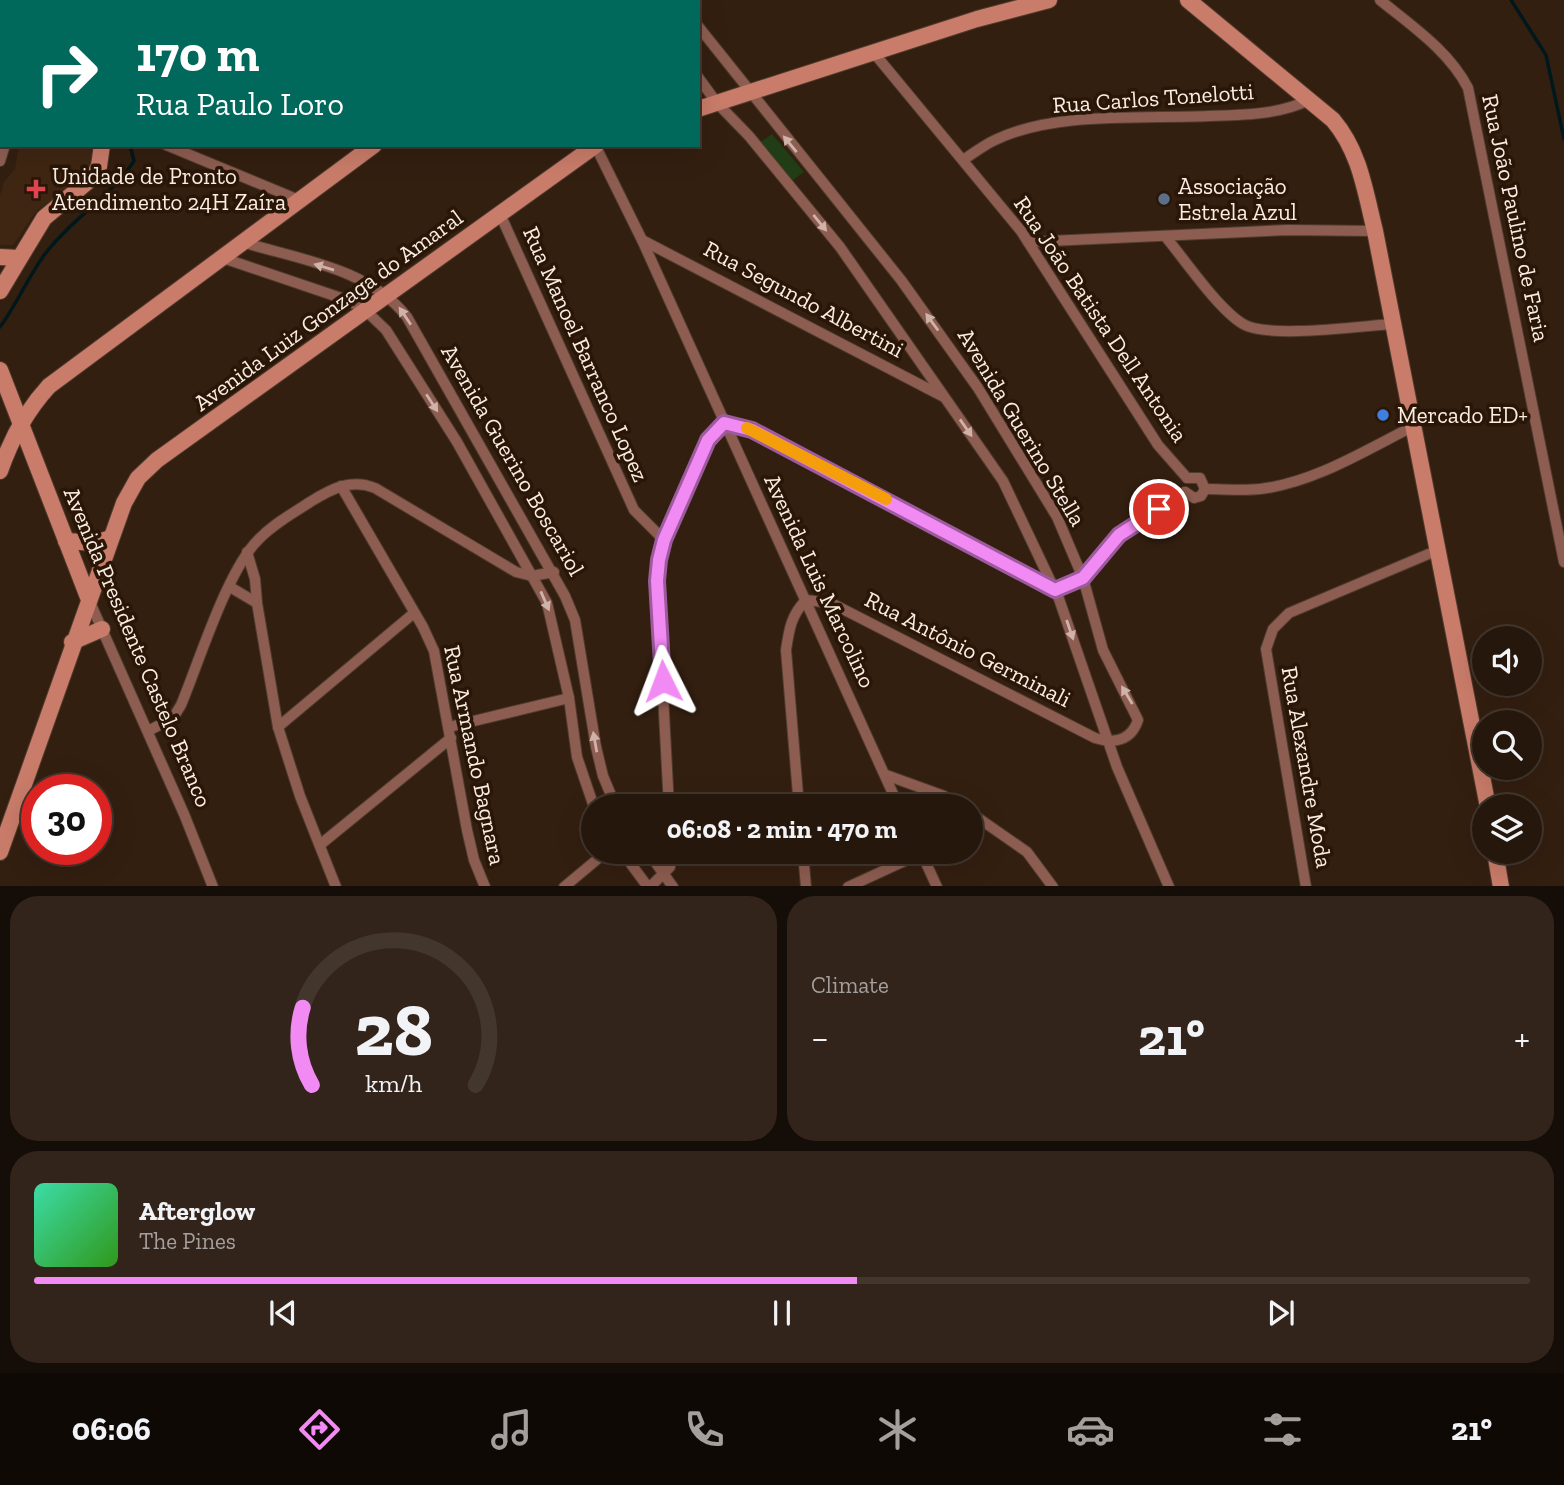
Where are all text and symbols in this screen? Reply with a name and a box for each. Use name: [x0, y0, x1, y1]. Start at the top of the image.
text: 170 m: [136, 25, 259, 84]
icon: right: [21, 28, 112, 119]
street label: Rua Carlos Tonelotti: [1051, 77, 1255, 119]
text: Rua Paulo Loro: [136, 85, 344, 123]
street label: Rua João Paulino de Faria: [1476, 92, 1556, 344]
one-way arrow: [783, 136, 798, 153]
place label: Unidade de Pronto Atendimento 24H Zaíra: [52, 162, 286, 216]
place label: Associação Estrela Azul: [1178, 172, 1297, 226]
marker: Unidade de Pronto Atendimento 24H Zaíra: [26, 179, 46, 199]
street label: Rua João Batista Dell Antonia: [1008, 191, 1194, 447]
marker: Associação Estrela Azul: [1156, 191, 1172, 207]
street label: Avenida Luiz Gonzaga do Amaral: [188, 203, 468, 417]
one-way arrow: [812, 215, 827, 232]
street label: Rua Manoel Barranco Lopez: [517, 222, 655, 486]
street label: Rua Segundo Albertini: [699, 234, 909, 364]
one-way arrow: [313, 262, 334, 272]
one-way arrow: [398, 307, 412, 325]
one-way arrow: [925, 313, 939, 331]
street label: Avenida Guerino Stella: [952, 323, 1092, 531]
street label: Avenida Guerino Boscariol: [435, 340, 591, 580]
one-way arrow: [426, 394, 439, 413]
place label: Mercado ED+: [1397, 401, 1528, 429]
marker: Mercado ED+: [1375, 407, 1391, 423]
one-way arrow: [959, 419, 972, 438]
street label: Avenida Luis Marcolino: [758, 470, 882, 692]
pin: [1129, 479, 1189, 539]
street label: Avenida Presidente Castelo Branco: [58, 483, 218, 811]
icon: arrive: [1140, 490, 1178, 528]
street label: Rua Antônio Germinali: [860, 585, 1076, 713]
one-way arrow: [539, 591, 551, 611]
one-way arrow: [1065, 619, 1076, 640]
map controls: [1472, 626, 1542, 864]
button: sound: [1472, 626, 1542, 696]
street label: Rua Armando Bagnara: [438, 643, 512, 867]
position arrow: [626, 644, 700, 718]
street label: Rua Alexandre Moda: [1275, 664, 1339, 870]
one-way arrow: [1120, 685, 1133, 704]
button: search: [1472, 710, 1542, 780]
one-way arrow: [590, 731, 601, 753]
speed limit sign: 30: [21, 774, 112, 865]
button: layers: [1472, 794, 1542, 864]
text: 06:08 · 2 min · 470 m: [667, 813, 897, 845]
text: Climate: [811, 971, 889, 999]
text: 28: [354, 986, 433, 1074]
text: 21°: [1138, 1006, 1205, 1068]
text: −: [811, 1015, 829, 1061]
text: +: [1514, 1015, 1530, 1061]
text: km/h: [365, 1067, 422, 1097]
text: Afterglow: [139, 1195, 255, 1227]
text: The Pines: [139, 1227, 236, 1255]
icon: previous: [264, 1294, 302, 1332]
icon: pause: [763, 1294, 801, 1332]
icon: next: [1262, 1294, 1300, 1332]
icon: directions: [295, 1405, 344, 1454]
icon: music: [487, 1405, 536, 1454]
icon: phone: [680, 1405, 729, 1454]
icon: climate: [873, 1405, 922, 1454]
icon: car: [1066, 1405, 1115, 1454]
icon: filters: [1258, 1405, 1307, 1454]
text: 06:06: [72, 1410, 151, 1448]
text: 21°: [1451, 1410, 1492, 1448]

